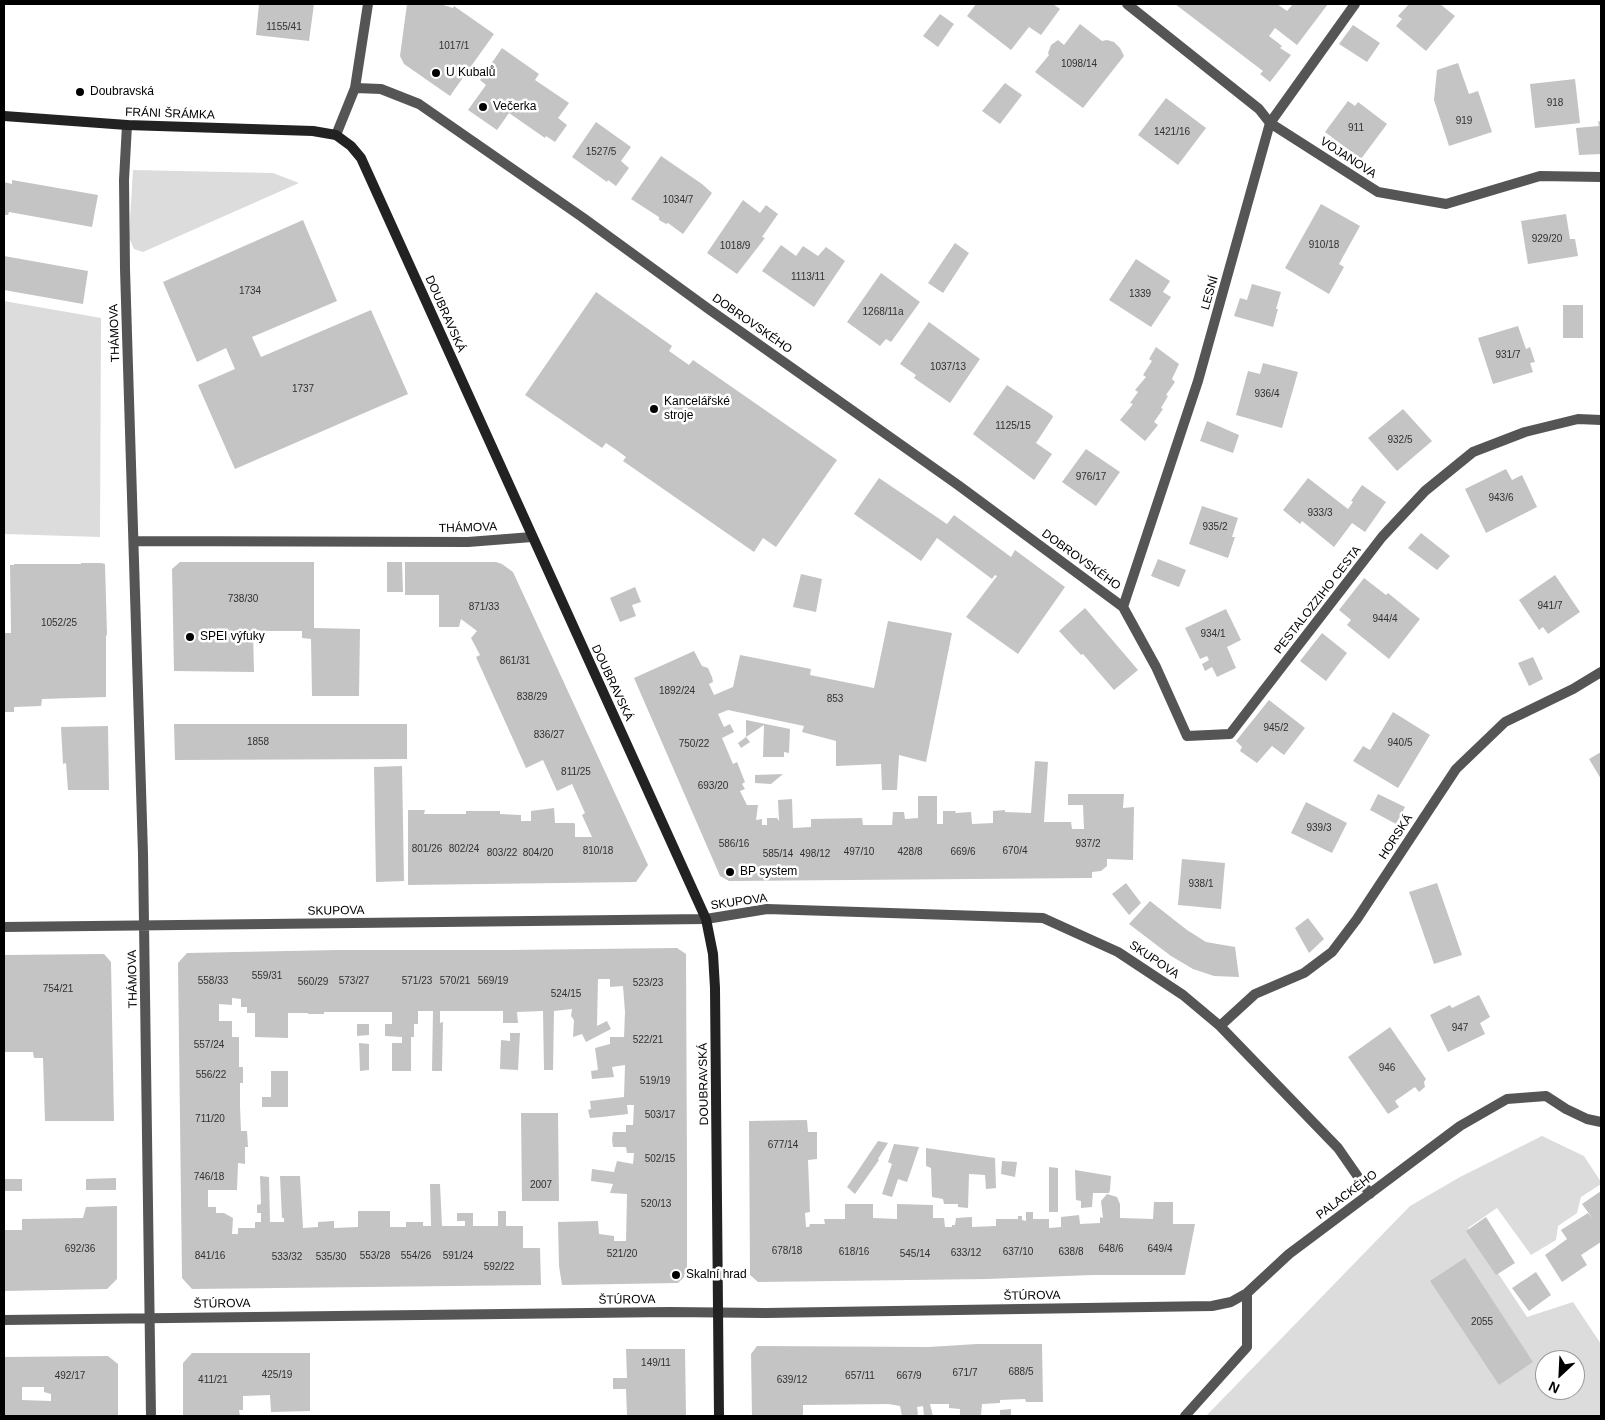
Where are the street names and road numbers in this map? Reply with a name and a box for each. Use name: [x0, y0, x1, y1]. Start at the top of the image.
street label: FRÁNI ŠRÁMKA: [125, 105, 215, 123]
street label: VOJANOVA: [1317, 134, 1379, 182]
street label: DOUBRAVSKÁ: [422, 273, 468, 355]
street label: LESNÍ: [1198, 274, 1222, 312]
street label: DOBROVSKÉHO: [709, 291, 795, 357]
street label: THÁMOVA: [107, 304, 123, 362]
street label: THÁMOVA: [439, 520, 497, 536]
street label: DOBROVSKÉHO: [1039, 527, 1123, 593]
street label: PESTALOZZIHO CESTA: [1271, 543, 1365, 657]
street label: DOUBRAVSKÁ: [588, 643, 636, 723]
street label: HORSKÁ: [1376, 812, 1416, 862]
street label: SKUPOVA: [710, 891, 768, 913]
street label: SKUPOVA: [307, 903, 365, 919]
street label: SKUPOVA: [1126, 938, 1182, 982]
street label: THÁMOVA: [125, 950, 141, 1008]
street label: DOUBRAVSKÁ: [696, 1043, 712, 1125]
street label: PALACKÉHO: [1314, 1167, 1380, 1223]
street label: ŠTÚROVA: [1003, 1288, 1061, 1304]
street label: ŠTÚROVA: [598, 1292, 656, 1308]
street label: ŠTÚROVA: [193, 1296, 251, 1312]

